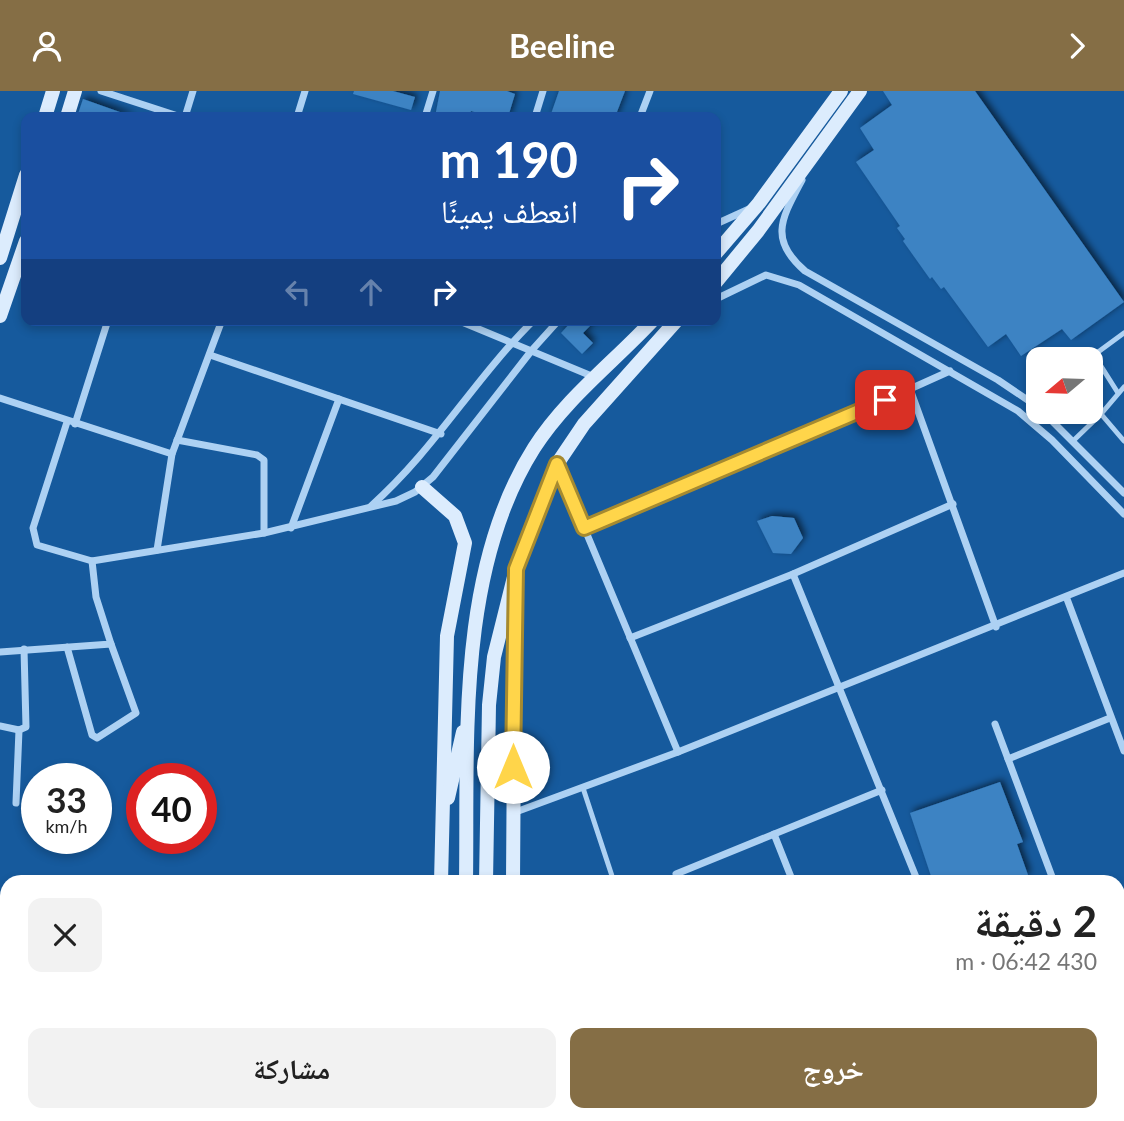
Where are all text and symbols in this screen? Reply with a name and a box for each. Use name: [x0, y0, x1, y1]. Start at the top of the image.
text: Beeline: [509, 26, 615, 65]
icon: person: [28, 27, 66, 65]
icon: forward: [1058, 27, 1096, 65]
text: 190 m: [440, 130, 578, 188]
icon: right: [602, 140, 693, 231]
text: انعطف يمينًا: [441, 191, 578, 230]
icon: left: [279, 273, 317, 311]
icon: ahead: [352, 273, 390, 311]
icon: right: [425, 273, 463, 311]
north arrow: [1026, 347, 1102, 423]
map controls: [1026, 347, 1103, 424]
pin: [855, 370, 915, 430]
icon: arrive: [866, 381, 904, 419]
position arrow: [476, 730, 550, 804]
speed limit sign: 40: [126, 763, 217, 854]
text: 33: [46, 778, 87, 820]
text: km/h: [45, 815, 88, 837]
text: 2 دقيقة: [974, 896, 1097, 946]
button: close: [28, 898, 102, 972]
text: 430 m · 06:42: [955, 947, 1097, 975]
button: مشاركة: [28, 1028, 556, 1108]
button: خروج: [570, 1028, 1097, 1108]

